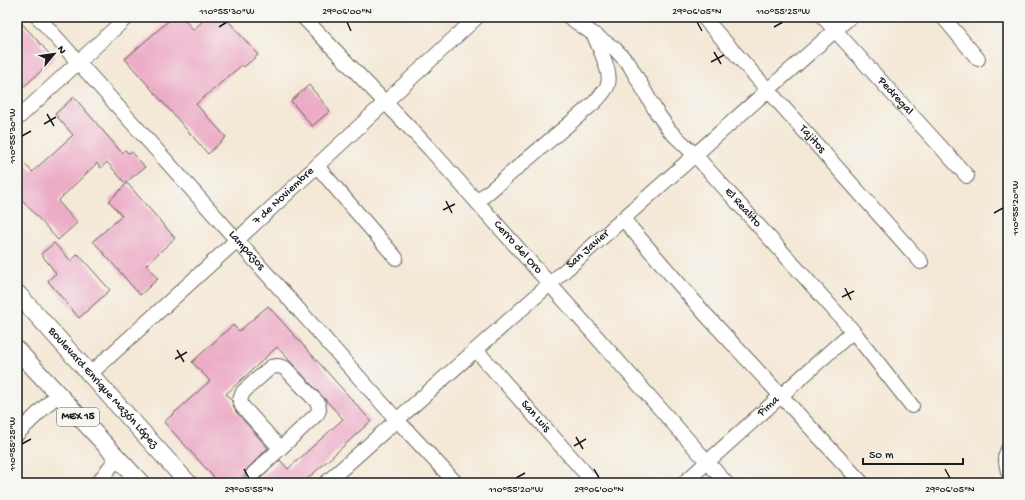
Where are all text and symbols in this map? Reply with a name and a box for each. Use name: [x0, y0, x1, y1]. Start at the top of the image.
text: 110°55'30"W: [199, 6, 255, 18]
text: 29°06'00"N: [322, 6, 372, 18]
text: 29°06'05"N: [672, 6, 722, 18]
text: 110°55'25"W: [755, 6, 811, 18]
north arrow: [34, 34, 74, 74]
text: N: [54, 44, 68, 56]
street label: Pedregal: [873, 74, 916, 118]
text: 110°55'30"W: [7, 108, 19, 164]
street label: Tajitos: [795, 122, 829, 157]
street label: 7 de Noviembre: [250, 164, 318, 229]
text: 110°55'20"W: [1010, 180, 1022, 236]
street label: El Realito: [721, 185, 764, 231]
street label: Cerro del Oro: [490, 218, 545, 277]
street label: San Javier: [564, 226, 614, 272]
street label: Lampazos: [225, 228, 268, 274]
street label: Boulevard Enrique Mazón López: [44, 324, 161, 452]
street label: Pima: [754, 393, 783, 421]
street label: San Luis: [517, 398, 553, 436]
road number: MEX 15: [57, 408, 99, 426]
text: 110°55'25"W: [7, 416, 19, 472]
scale bar: [863, 440, 963, 466]
text: 50 m: [869, 449, 894, 463]
text: 29°05'55"N: [224, 484, 274, 496]
text: 110°55'20"W: [488, 484, 544, 496]
text: 29°06'00"N: [574, 484, 624, 496]
text: 29°06'05"N: [925, 484, 975, 496]

